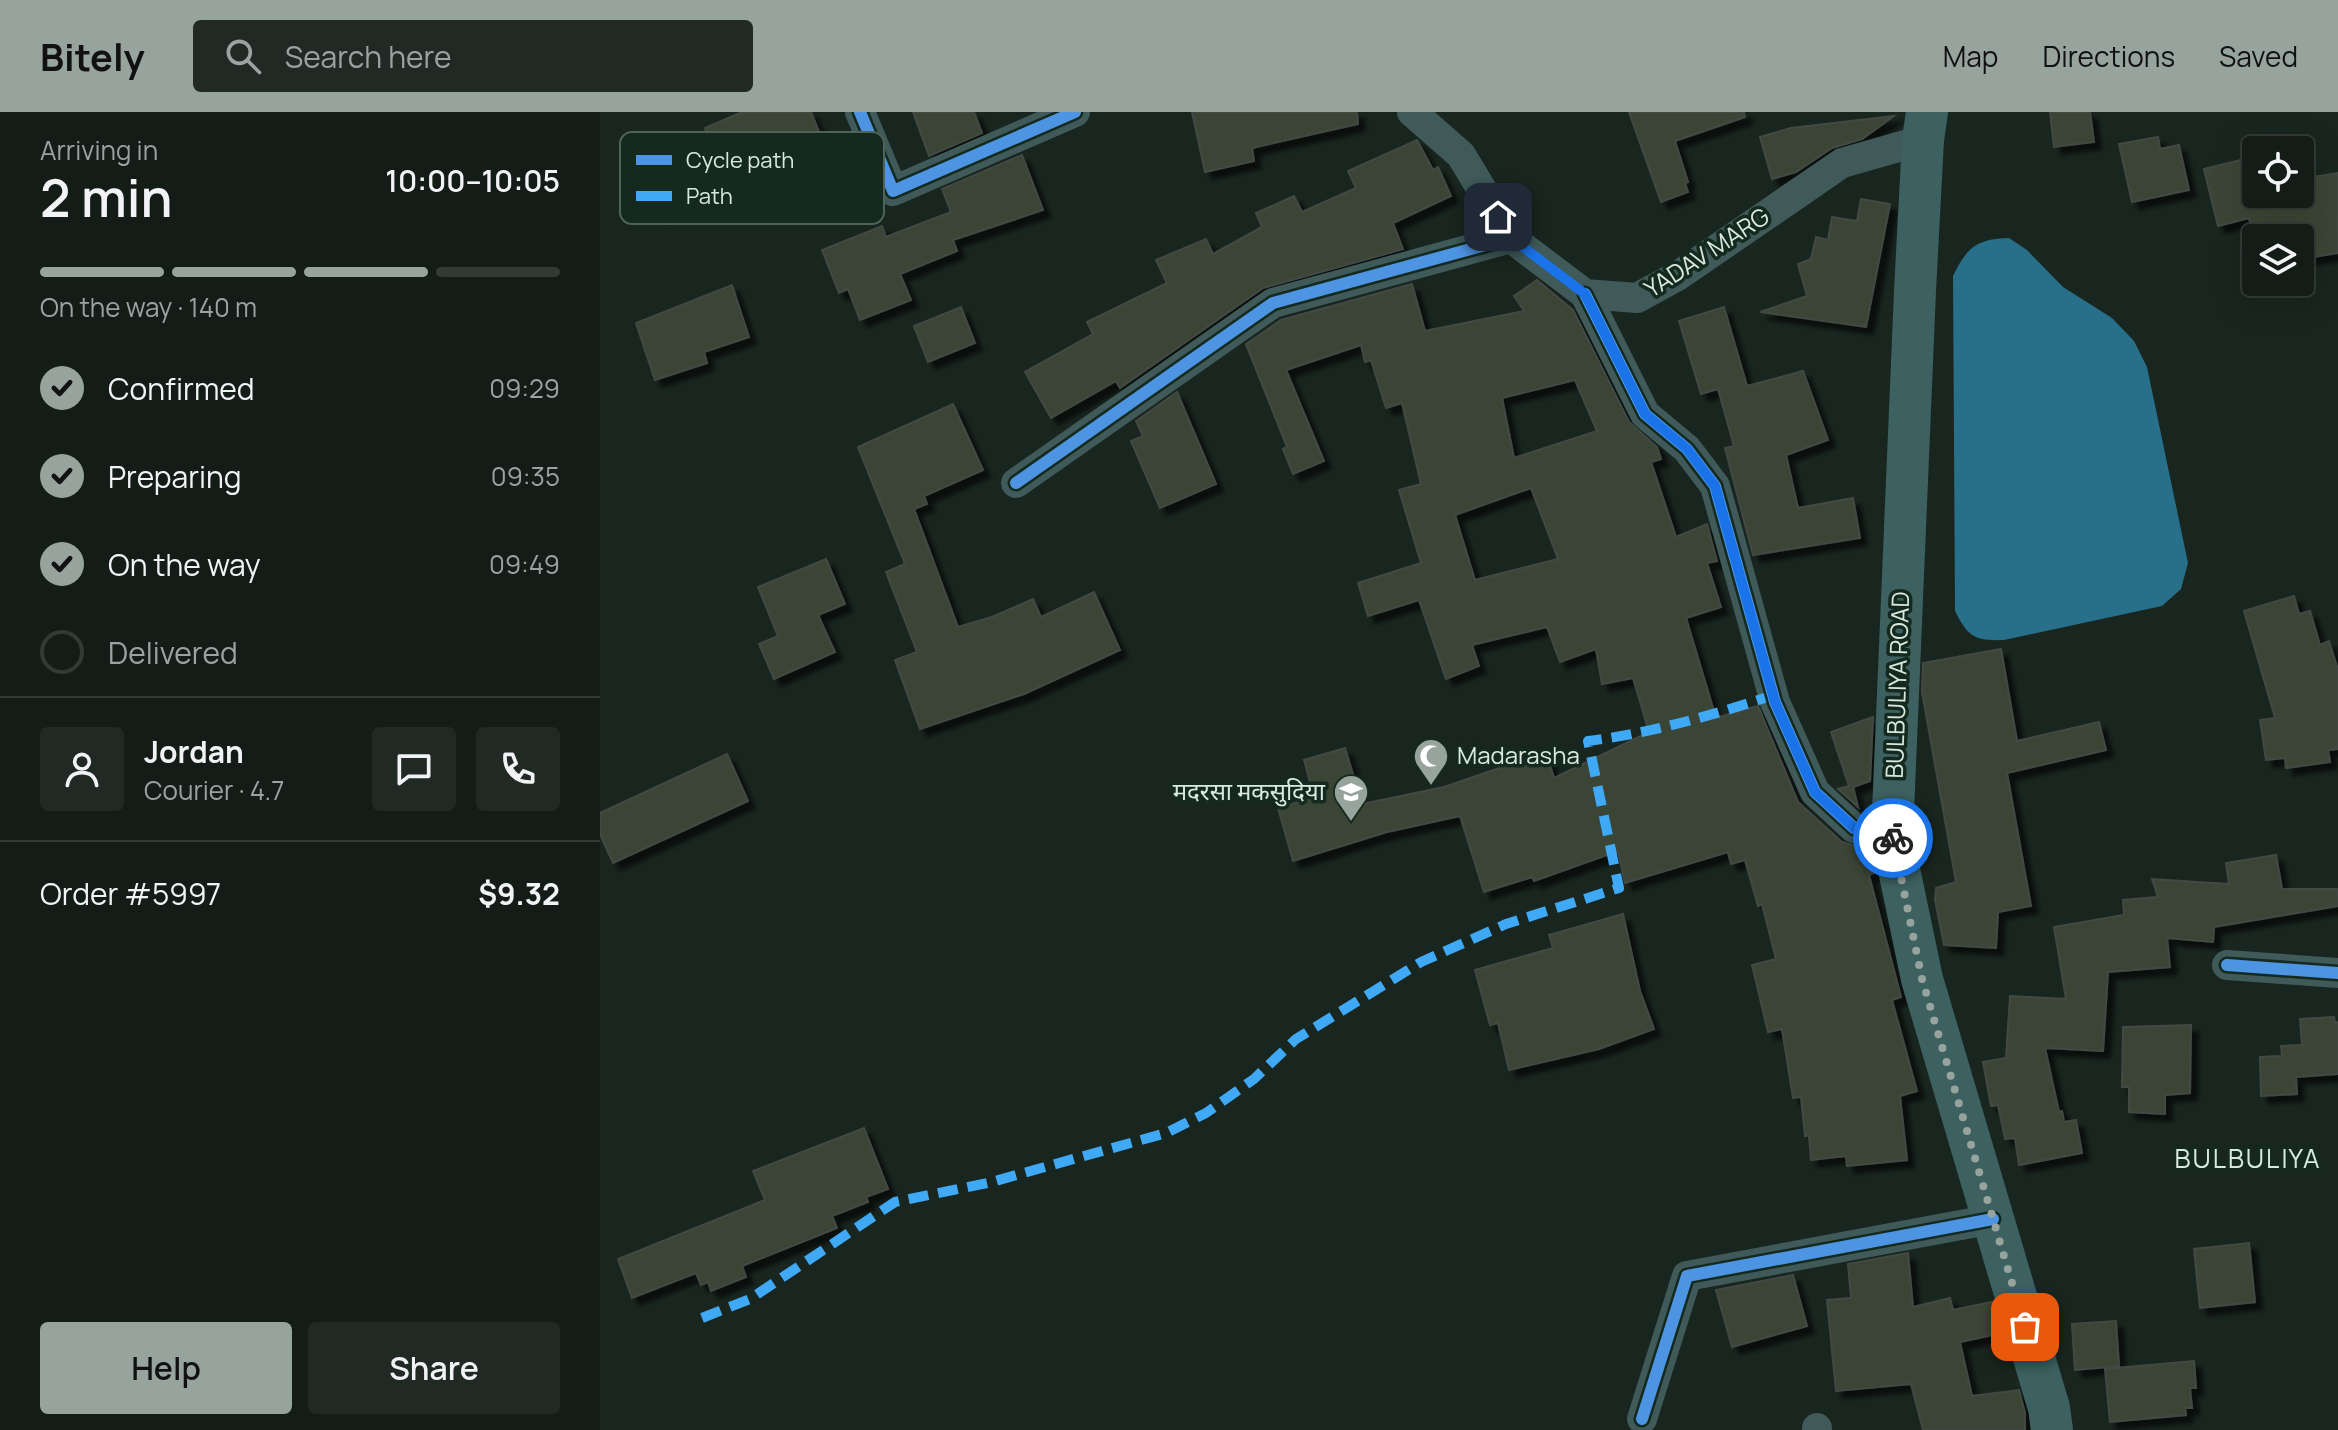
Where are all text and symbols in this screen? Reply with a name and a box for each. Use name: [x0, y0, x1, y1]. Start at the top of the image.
search box: [193, 20, 753, 92]
text: Bitely: [40, 30, 145, 82]
icon: search: [221, 34, 265, 78]
text: Search here: [285, 36, 452, 77]
text: Map: [1943, 37, 1998, 75]
text: Directions: [2042, 37, 2175, 75]
text: Saved: [2219, 37, 2298, 75]
text: Arriving in: [40, 132, 158, 168]
legend: [620, 132, 884, 224]
map controls: [2242, 136, 2314, 296]
button: locate: [2242, 136, 2314, 208]
text: Cycle path: [686, 145, 794, 175]
text: 10:00–10:05: [385, 160, 560, 201]
text: 2 min: [40, 162, 173, 233]
text: Path: [686, 181, 733, 211]
pin: [1464, 183, 1532, 251]
icon: home: [1476, 195, 1520, 239]
street label: YADAV MARG: [1637, 199, 1775, 304]
button: layers: [2242, 224, 2314, 296]
text: On the way · 140 m: [40, 289, 257, 325]
icon: check: [40, 366, 84, 410]
text: Confirmed: [108, 368, 255, 409]
text: 09:29: [489, 370, 560, 406]
icon: check: [40, 454, 84, 498]
text: Preparing: [108, 456, 242, 497]
text: 09:35: [491, 458, 560, 494]
icon: check: [40, 542, 84, 586]
text: On the way: [108, 544, 261, 585]
text: 09:49: [489, 546, 560, 582]
street label: BULBULIYA ROAD: [1877, 591, 1916, 779]
text: Delivered: [108, 632, 238, 673]
button: person: [40, 727, 124, 811]
button: chat: [372, 727, 456, 811]
button: phone: [476, 727, 560, 811]
text: Jordan: [144, 731, 244, 772]
mosque icon: Madarasha: [1412, 737, 1450, 787]
place label: Madarasha: [1457, 738, 1580, 771]
text: Courier · 4.7: [144, 772, 284, 808]
school or university icon: मदरसा मकसुदिया: [1332, 773, 1370, 823]
place label: मदरसा मकसुदिया: [1173, 774, 1326, 807]
courier: [1853, 798, 1933, 878]
icon: bike: [1871, 816, 1915, 860]
text: Order #5997: [40, 873, 221, 914]
text: $9.32: [478, 873, 560, 914]
district label: BULBULIYA: [2174, 1140, 2322, 1176]
pin: [1991, 1293, 2059, 1361]
icon: bag: [2003, 1305, 2047, 1349]
button: Help: [40, 1322, 292, 1414]
button: Share: [308, 1322, 560, 1414]

